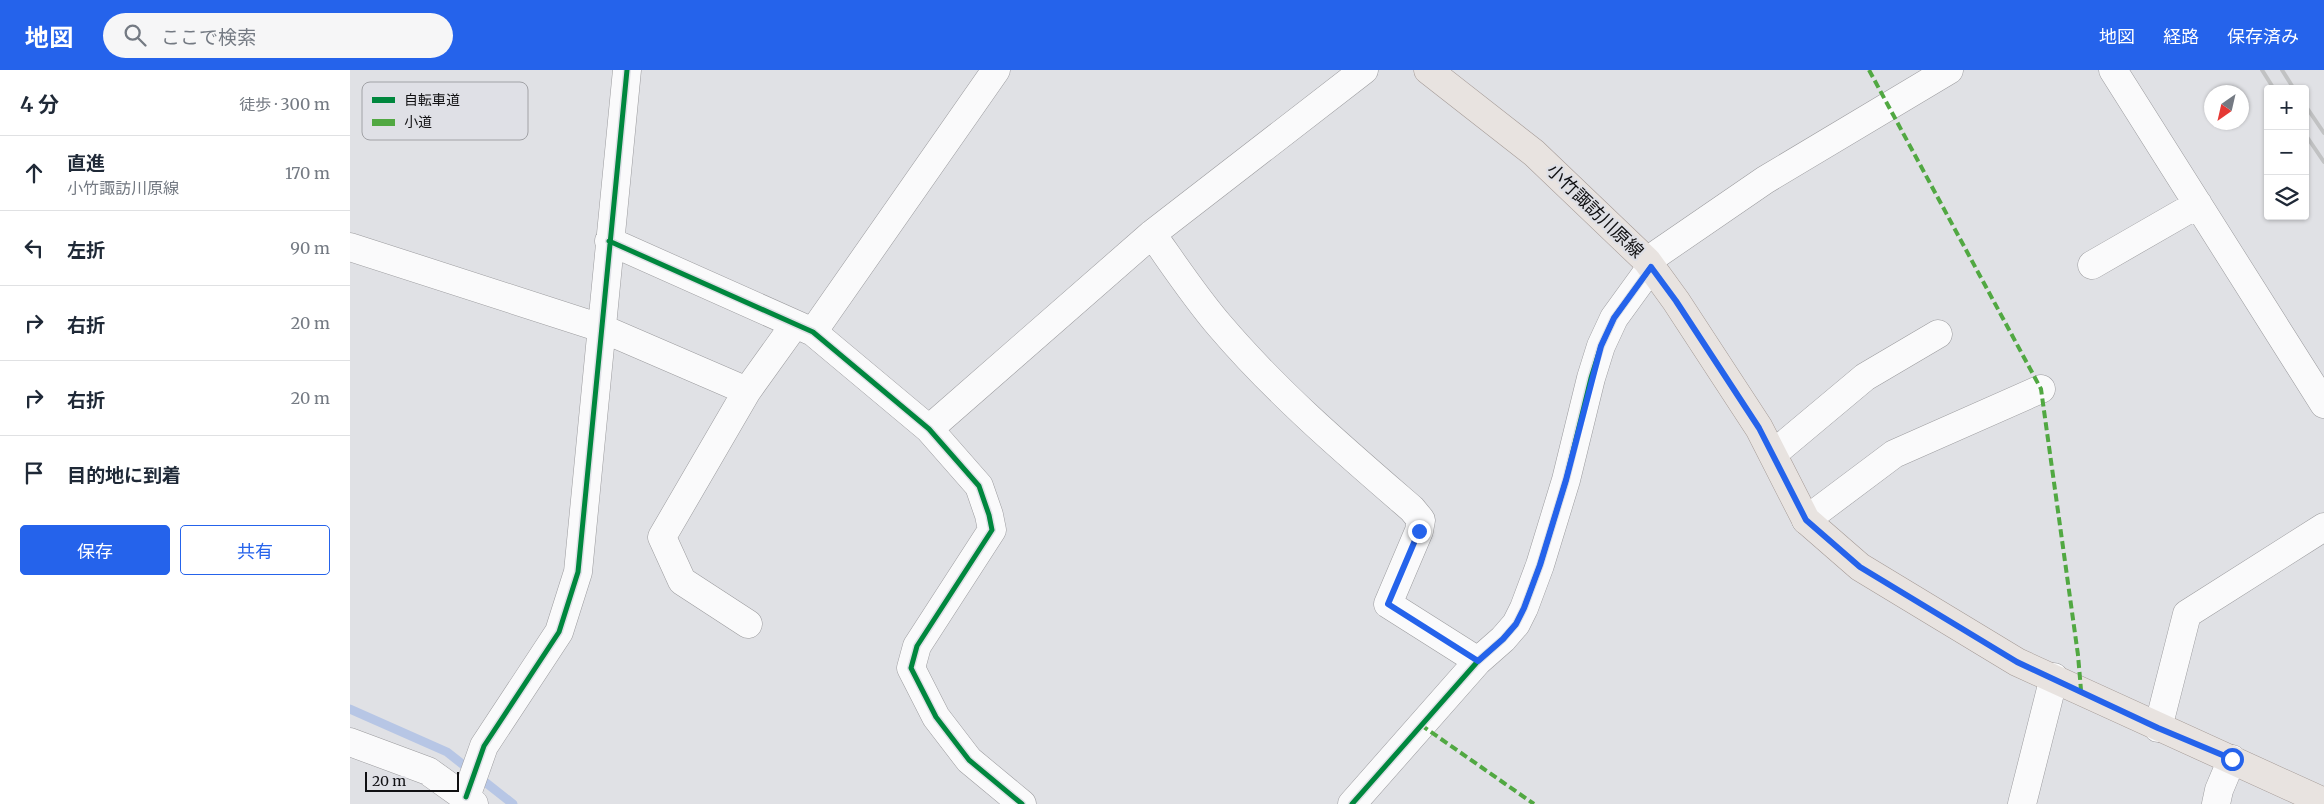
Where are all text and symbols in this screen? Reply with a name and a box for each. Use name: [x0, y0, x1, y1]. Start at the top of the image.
search box: [103, 13, 453, 58]
icon: search: [121, 21, 149, 49]
text: 地図: [25, 22, 73, 53]
text: ここで検索: [161, 25, 256, 49]
text: 地図: [2099, 25, 2135, 48]
text: 経路: [2163, 25, 2199, 48]
text: 保存済み: [2227, 25, 2299, 48]
legend: [362, 82, 528, 140]
north arrow: [2204, 85, 2249, 130]
map controls: [2264, 85, 2309, 220]
button: +: [2264, 85, 2309, 130]
text: 4 分: [20, 91, 59, 118]
text: 自転車道: [404, 91, 460, 109]
text: 徒歩 · 300 m: [239, 94, 330, 114]
text: 小道: [404, 113, 432, 131]
button: −: [2264, 130, 2309, 175]
text: 直進: [67, 151, 105, 175]
icon: ahead: [20, 159, 48, 187]
street label: 小竹諏訪川原線: [1542, 159, 1649, 263]
text: 170 m: [285, 163, 330, 183]
button: layers: [2264, 175, 2309, 220]
text: 小竹諏訪川原線: [67, 178, 179, 198]
icon: left: [20, 234, 48, 262]
text: 左折: [67, 238, 105, 262]
text: 90 m: [290, 238, 330, 258]
icon: right: [20, 309, 48, 337]
text: 右折: [67, 313, 105, 337]
text: 20 m: [291, 313, 330, 333]
icon: right: [20, 384, 48, 412]
text: 右折: [67, 388, 105, 412]
text: 20 m: [291, 388, 330, 408]
icon: arrive: [20, 459, 48, 487]
text: 目的地に到着: [67, 463, 181, 487]
route end: [1408, 520, 1431, 543]
button: 保存: [20, 525, 170, 575]
button: 共有: [180, 525, 330, 575]
route start: [2221, 748, 2244, 771]
scale bar: [365, 769, 459, 792]
text: 20 m: [372, 772, 406, 790]

